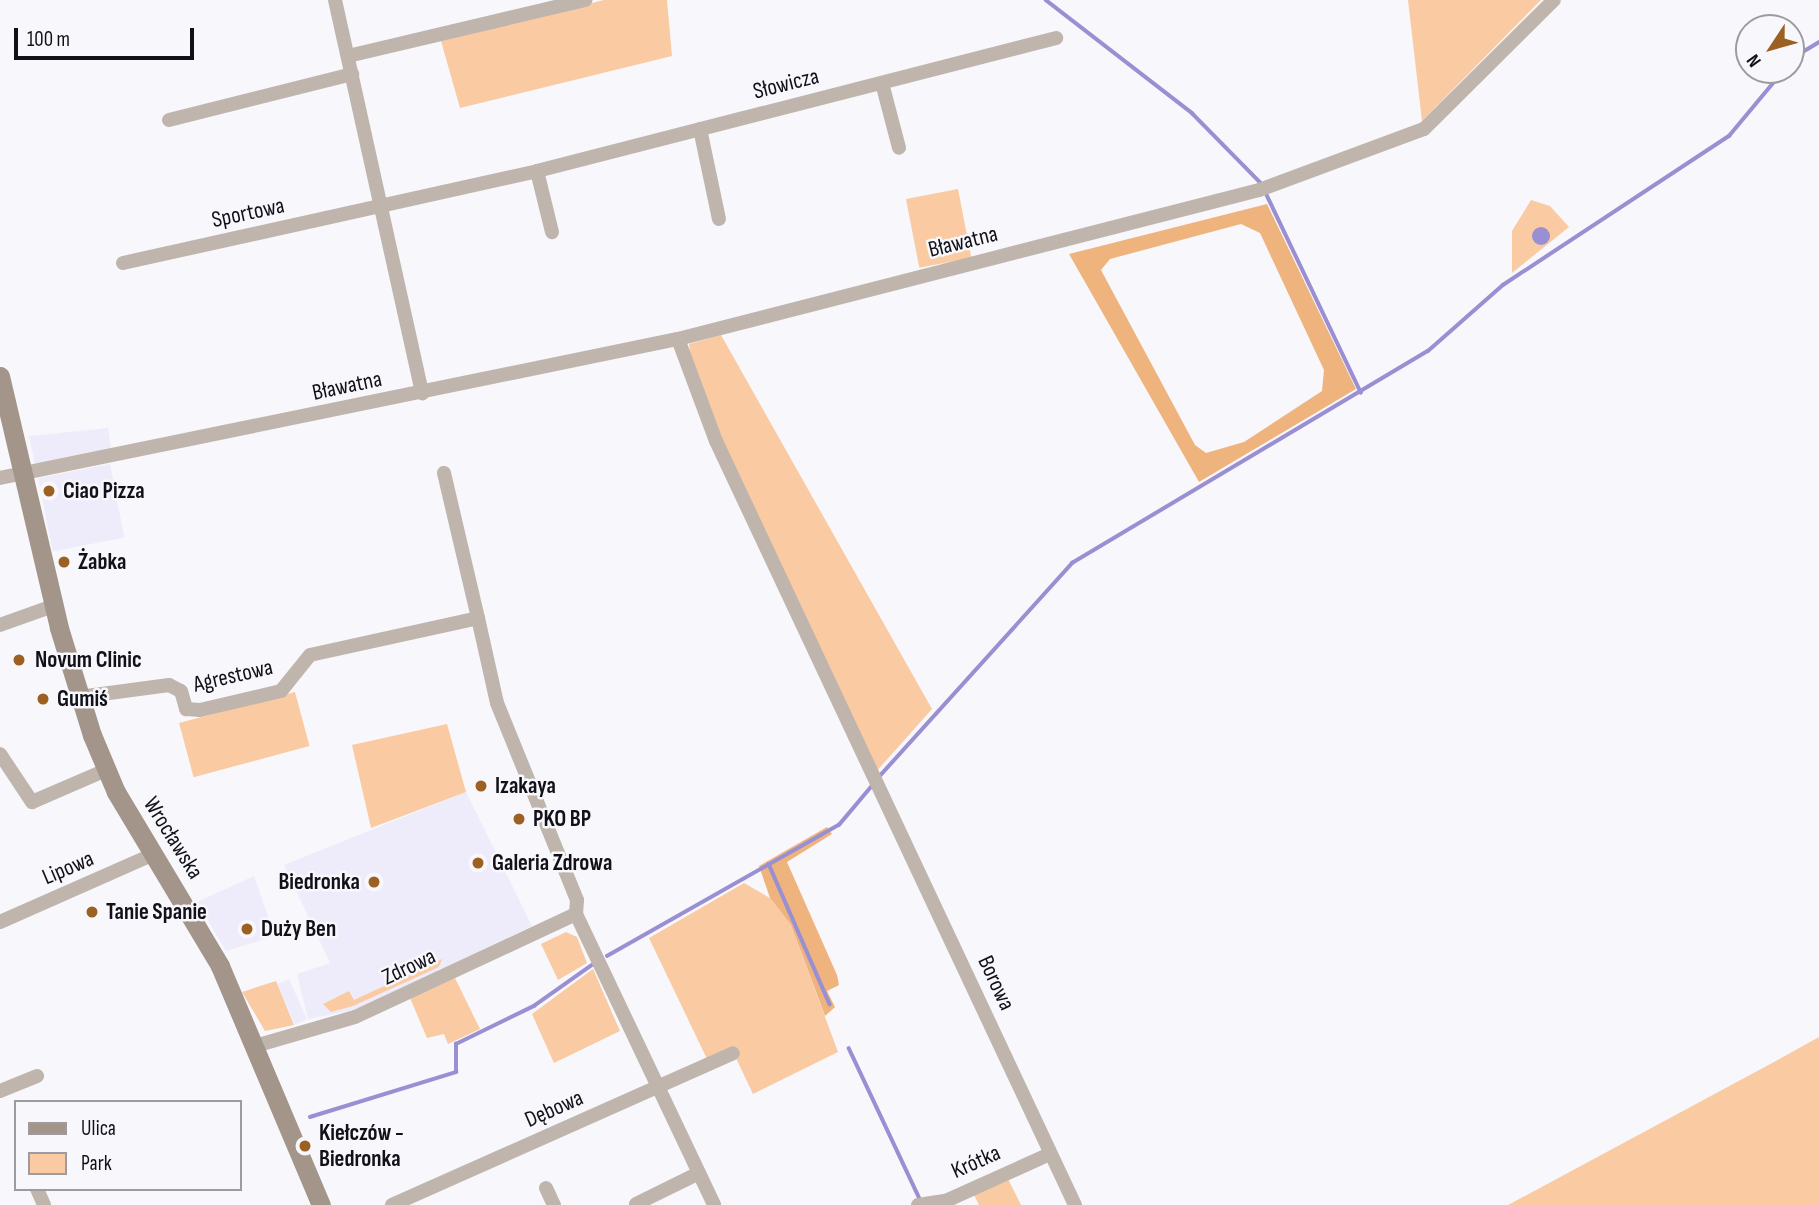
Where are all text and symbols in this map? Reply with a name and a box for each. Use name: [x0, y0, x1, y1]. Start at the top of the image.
scale bar: [18, 14, 198, 58]
north arrow: [1735, 14, 1805, 84]
text: 100 m: [27, 27, 70, 52]
text: N: [1742, 50, 1767, 71]
street label: Słowicza: [750, 63, 822, 105]
street label: Sportowa: [209, 192, 287, 234]
street label: Bławatna: [925, 220, 1001, 264]
street label: Bławatna: [310, 365, 384, 407]
place label: Ciao Pizza: [63, 477, 145, 505]
marker: Ciao Pizza: [41, 483, 57, 499]
place label: Żabka: [78, 548, 126, 576]
marker: Żabka: [56, 554, 72, 570]
place label: Novum Clinic: [35, 646, 142, 674]
marker: Novum Clinic: [9, 650, 29, 670]
street label: Agrestowa: [191, 653, 275, 699]
place label: Gumiś: [57, 685, 108, 713]
marker: Gumiś: [35, 691, 51, 707]
place label: Izakaya: [495, 772, 556, 800]
marker: Izakaya: [473, 778, 489, 794]
street label: Wrocławska: [137, 792, 209, 884]
place label: PKO BP: [533, 805, 591, 833]
marker: PKO BP: [511, 811, 527, 827]
street label: Lipowa: [38, 845, 98, 891]
place label: Galeria Zdrowa: [492, 849, 612, 877]
marker: Galeria Zdrowa: [470, 855, 486, 871]
place label: Biedronka: [278, 868, 360, 896]
marker: Biedronka: [366, 874, 382, 890]
place label: Tanie Spanie: [106, 898, 207, 926]
marker: Tanie Spanie: [84, 904, 100, 920]
place label: Duży Ben: [261, 915, 336, 943]
marker: Duży Ben: [239, 921, 255, 937]
street label: Zdrowa: [378, 943, 440, 991]
street label: Borowa: [971, 951, 1021, 1015]
street label: Dębowa: [521, 1084, 587, 1134]
legend: [14, 1100, 242, 1191]
text: Ulica: [81, 1116, 116, 1141]
place label: Kiełczów - Biedronka: [319, 1119, 404, 1173]
marker: Kiełczów - Biedronka: [297, 1138, 313, 1154]
street label: Krótka: [947, 1139, 1005, 1185]
text: Park: [81, 1151, 112, 1176]

